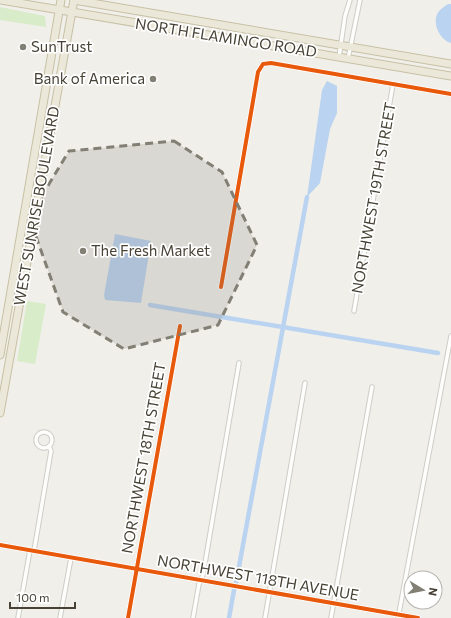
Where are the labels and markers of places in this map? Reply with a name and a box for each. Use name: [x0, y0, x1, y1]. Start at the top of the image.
place label: SunTrust: [31, 37, 92, 55]
marker: SunTrust: [18, 42, 28, 52]
place label: Bank of America: [34, 69, 145, 87]
marker: Bank of America: [148, 74, 158, 84]
place label: The Fresh Market: [91, 241, 210, 259]
marker: The Fresh Market: [78, 246, 88, 256]

